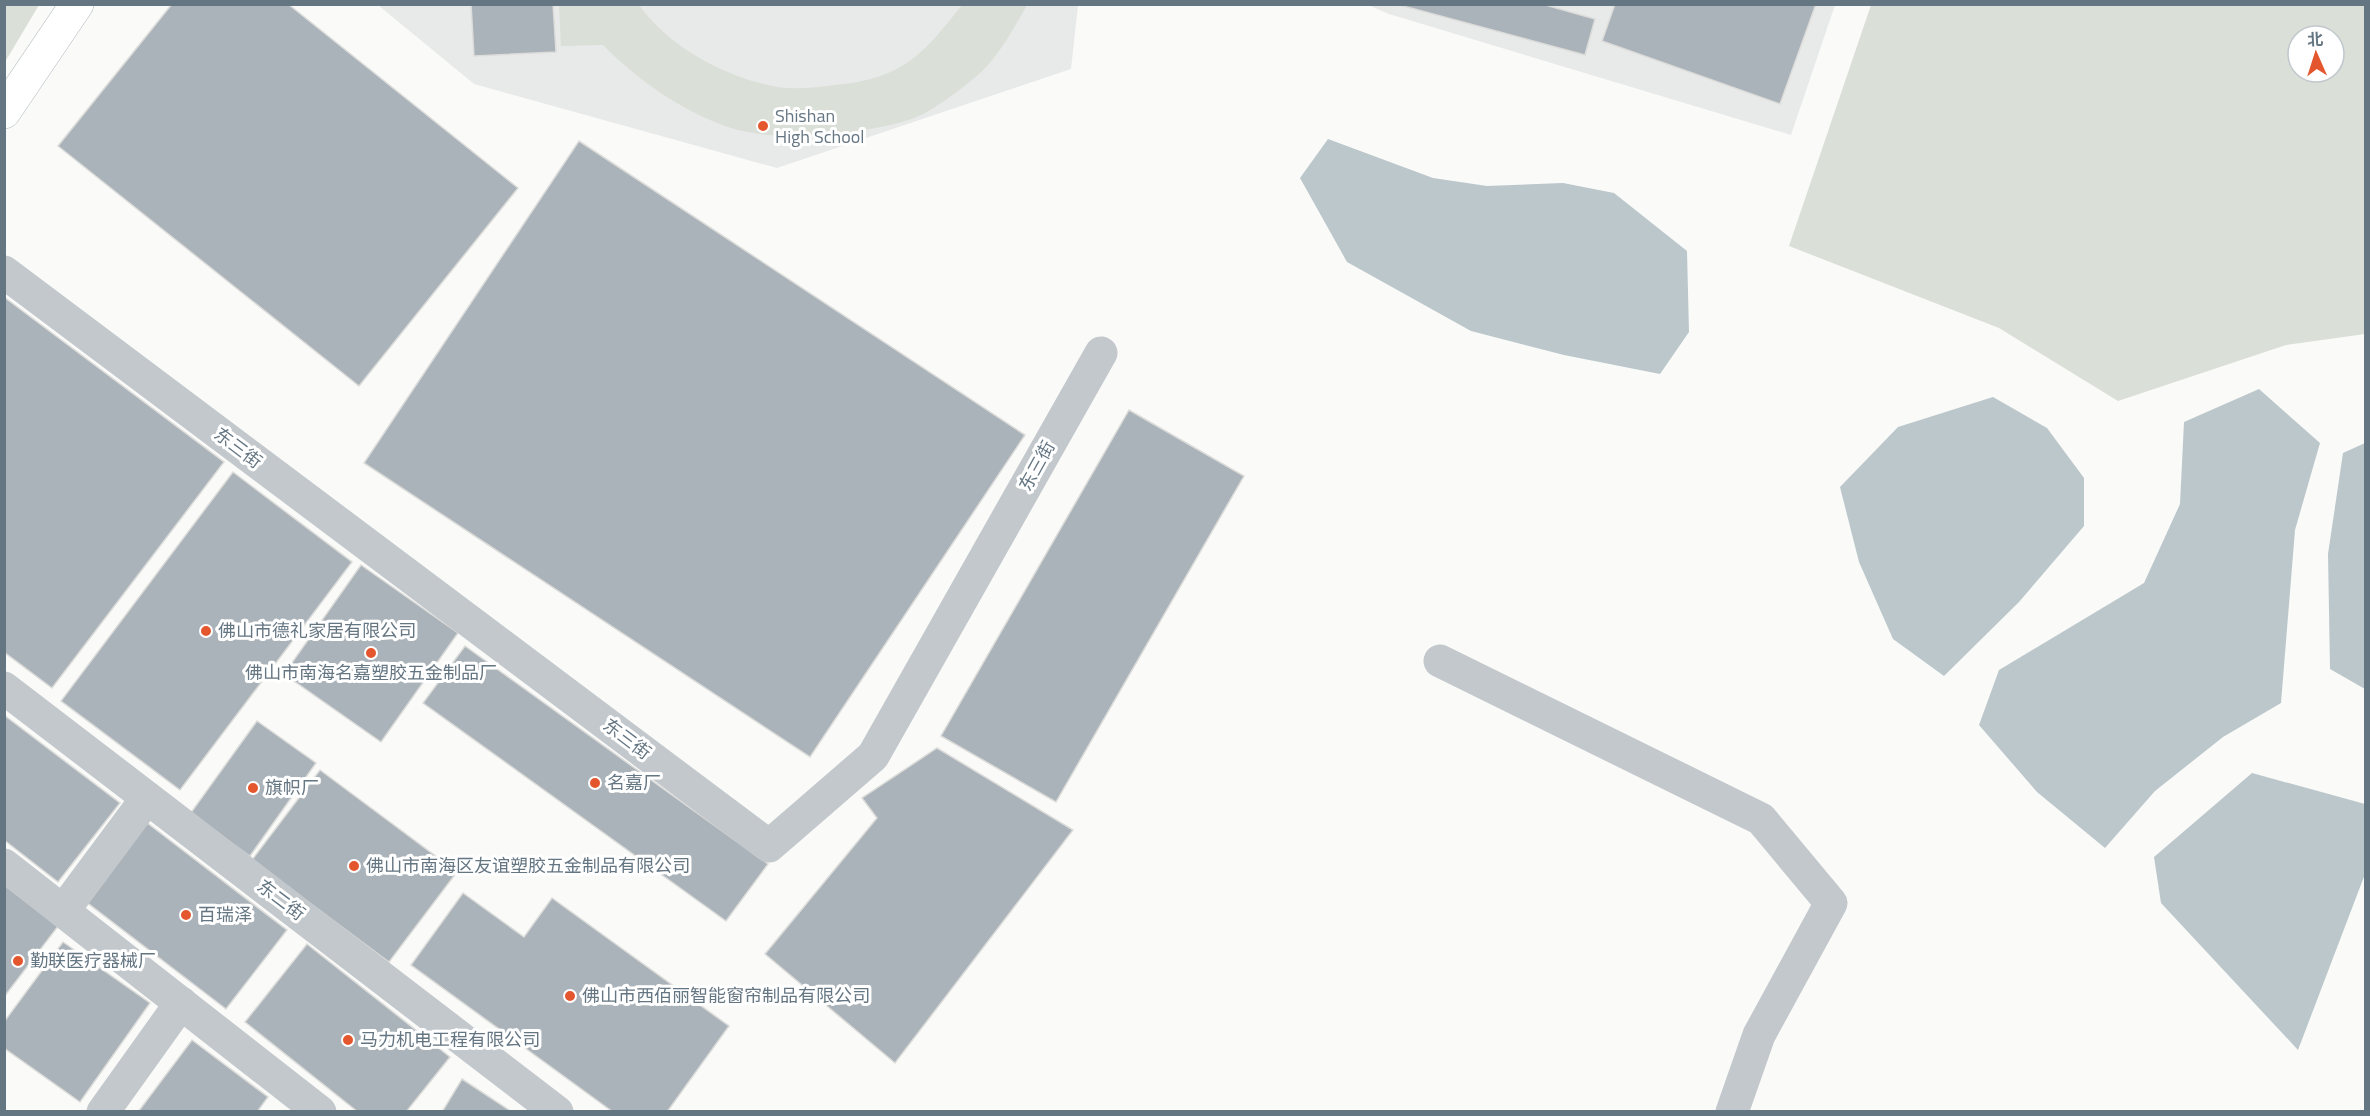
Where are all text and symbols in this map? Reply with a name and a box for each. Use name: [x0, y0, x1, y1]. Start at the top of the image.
north arrow: [2286, 24, 2346, 84]
text: 北: [2307, 27, 2324, 51]
place label: Shishan High School: [775, 102, 864, 150]
marker: Shishan High School: [756, 119, 770, 133]
street label: 东三街: [209, 421, 268, 475]
street label: 东三街: [1012, 436, 1061, 496]
place label: 佛山市德礼家居有限公司: [218, 617, 416, 644]
marker: 佛山市德礼家居有限公司: [199, 624, 213, 638]
marker: 佛山市南海名嘉塑胶五金制品厂: [364, 646, 378, 660]
place label: 佛山市南海名嘉塑胶五金制品厂: [245, 659, 497, 686]
street label: 东三街: [598, 712, 657, 766]
place label: 名嘉厂: [607, 769, 661, 796]
place label: 旗帜厂: [265, 774, 319, 801]
marker: 名嘉厂: [588, 776, 602, 790]
marker: 旗帜厂: [246, 781, 260, 795]
place label: 佛山市南海区友谊塑胶五金制品有限公司: [366, 852, 690, 879]
marker: 佛山市南海区友谊塑胶五金制品有限公司: [347, 859, 361, 873]
street label: 东二街: [252, 873, 311, 927]
place label: 百瑞泽: [198, 901, 252, 928]
marker: 百瑞泽: [179, 908, 193, 922]
place label: 勤联医疗器械厂: [30, 947, 156, 974]
marker: 勤联医疗器械厂: [11, 954, 25, 968]
place label: 佛山市西佰丽智能窗帘制品有限公司: [582, 982, 870, 1009]
marker: 佛山市西佰丽智能窗帘制品有限公司: [563, 989, 577, 1003]
place label: 马力机电工程有限公司: [360, 1026, 540, 1053]
marker: 马力机电工程有限公司: [341, 1033, 355, 1047]

